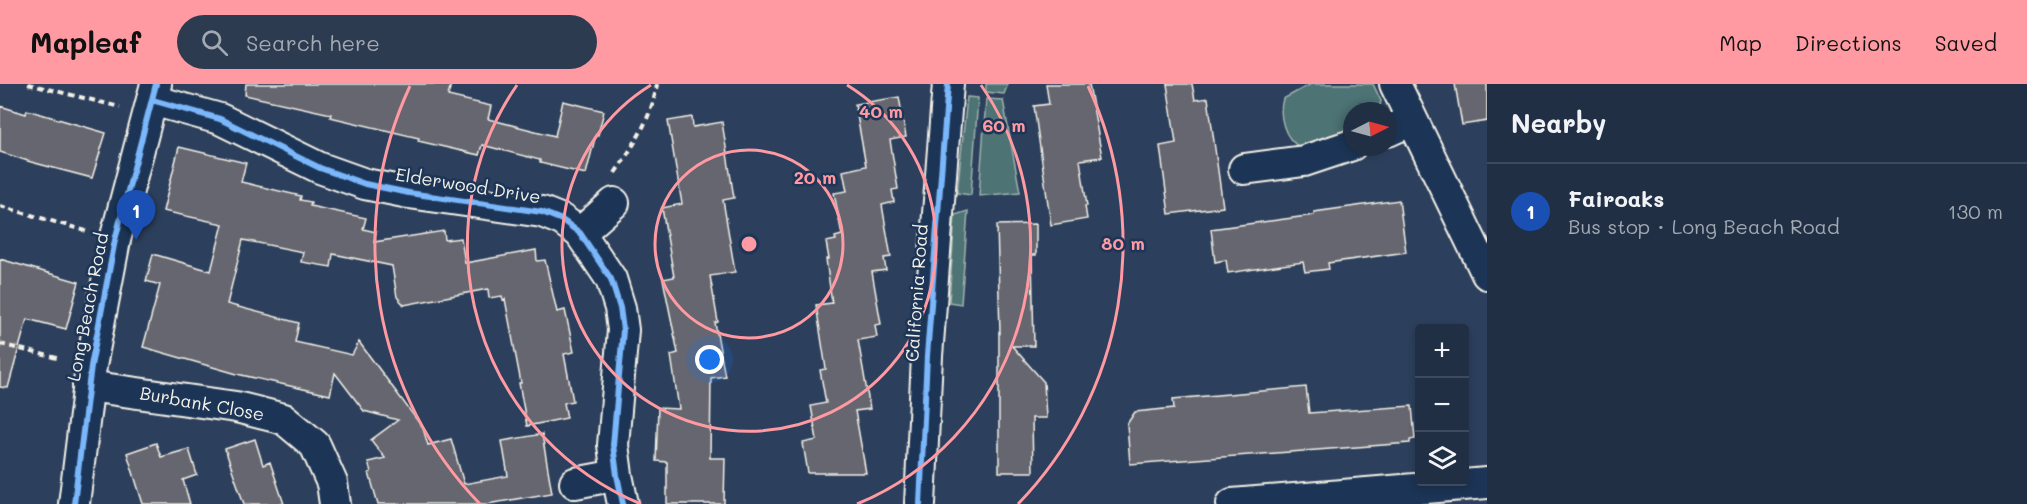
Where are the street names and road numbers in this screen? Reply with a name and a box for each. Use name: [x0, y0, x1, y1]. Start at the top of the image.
street label: Elderwood Drive: [394, 162, 542, 208]
street label: California Road: [899, 223, 933, 363]
street label: Long Beach Road: [61, 230, 113, 383]
street label: Burbank Close: [138, 380, 266, 426]

